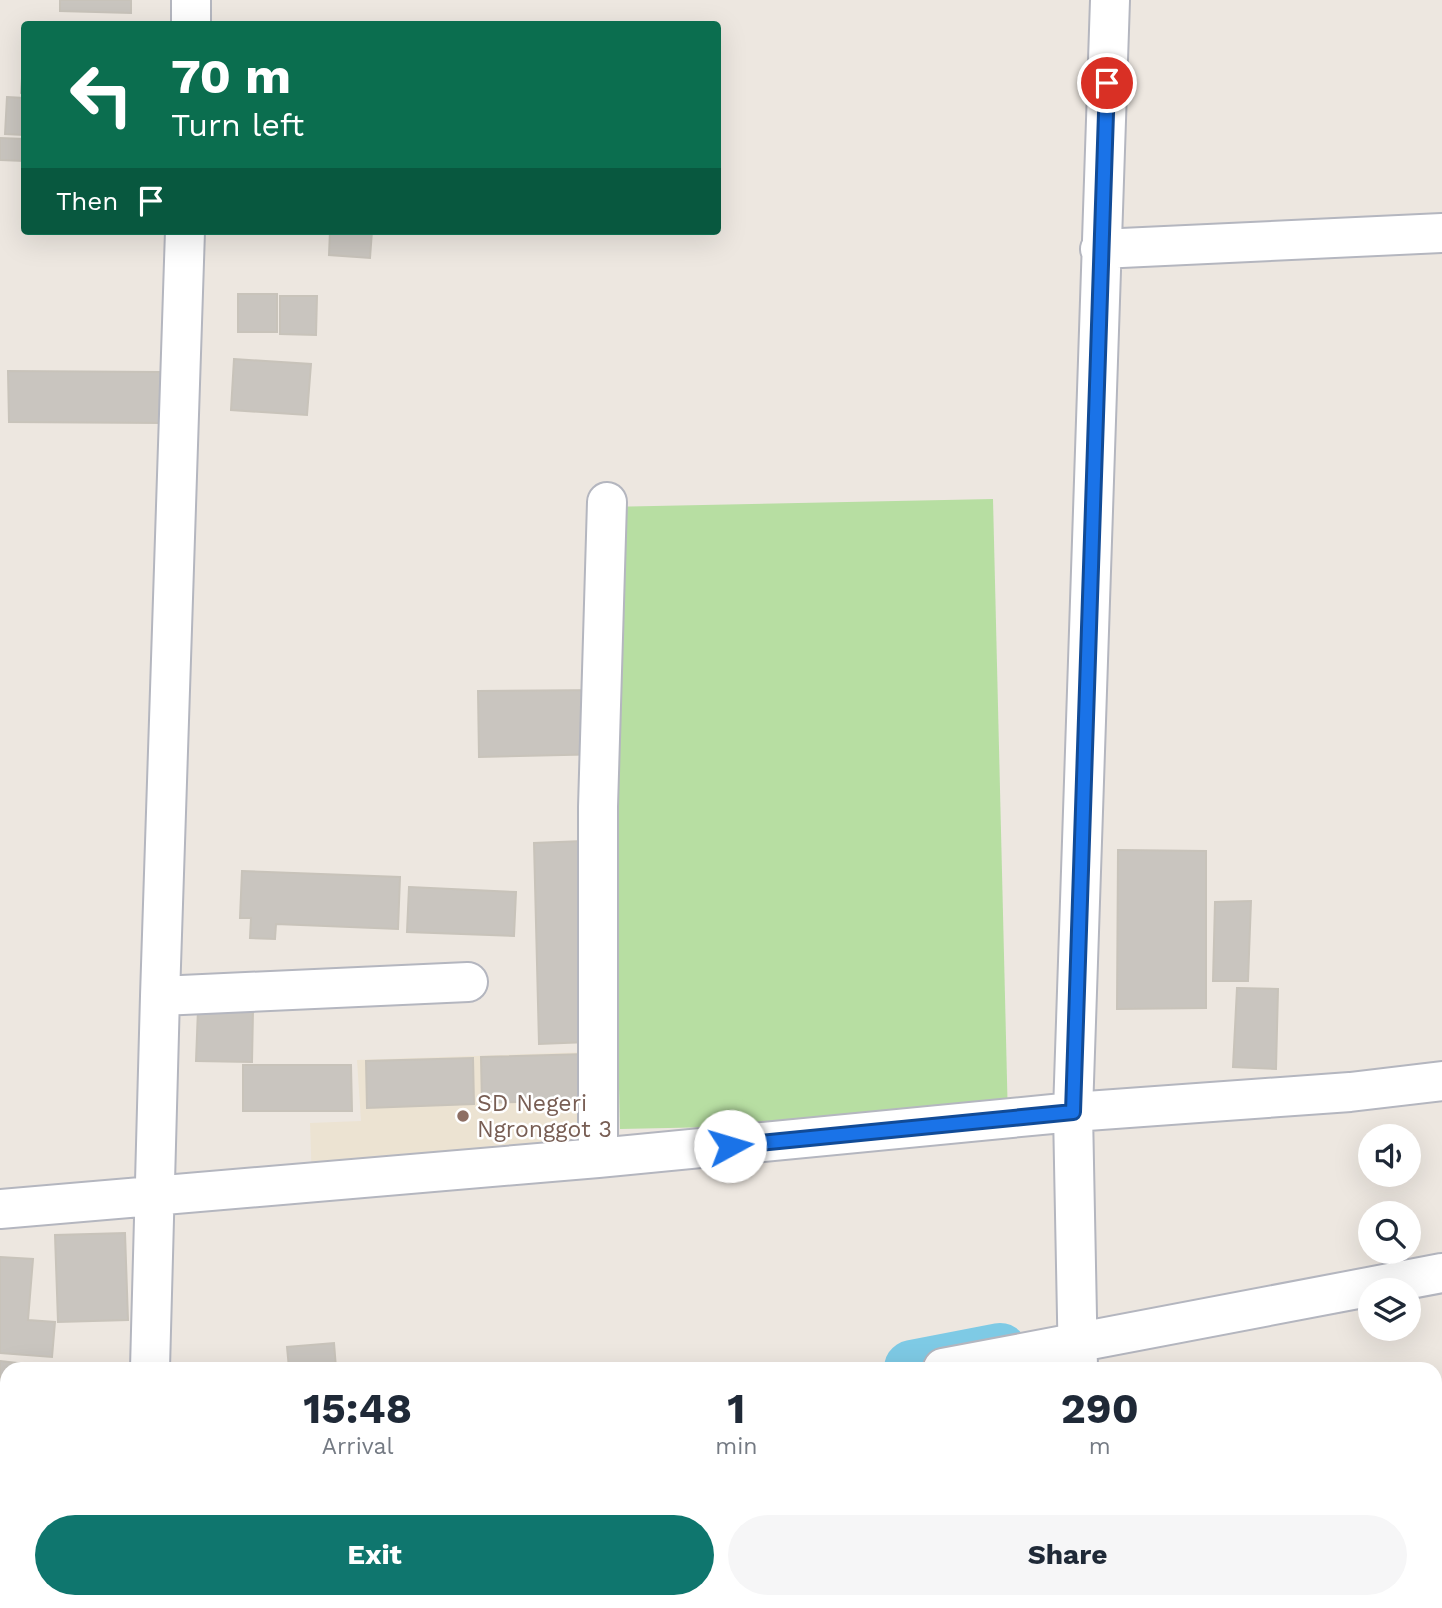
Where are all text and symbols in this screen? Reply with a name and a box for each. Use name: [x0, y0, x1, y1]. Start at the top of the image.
text: 70 m: [171, 47, 291, 105]
icon: left: [56, 49, 147, 140]
pin: [1077, 53, 1137, 113]
icon: arrive: [1088, 64, 1126, 102]
text: Turn left: [171, 106, 304, 144]
icon: arrive: [132, 182, 170, 220]
text: Then: [56, 186, 118, 216]
place label: SD Negeri Ngronggot 3: [477, 1090, 612, 1143]
marker: SD Negeri Ngronggot 3: [455, 1108, 471, 1124]
position arrow: [693, 1109, 767, 1183]
map controls: [1358, 1124, 1421, 1341]
button: sound: [1358, 1124, 1421, 1187]
button: search: [1358, 1201, 1421, 1264]
button: layers: [1358, 1278, 1421, 1341]
text: 15:48: [303, 1384, 412, 1433]
text: 1: [727, 1384, 745, 1433]
text: 290: [1061, 1384, 1139, 1433]
text: Arrival: [322, 1433, 394, 1460]
text: min: [715, 1433, 758, 1460]
text: m: [1089, 1433, 1111, 1460]
button: Exit: [35, 1515, 714, 1595]
button: Share: [728, 1515, 1407, 1595]

